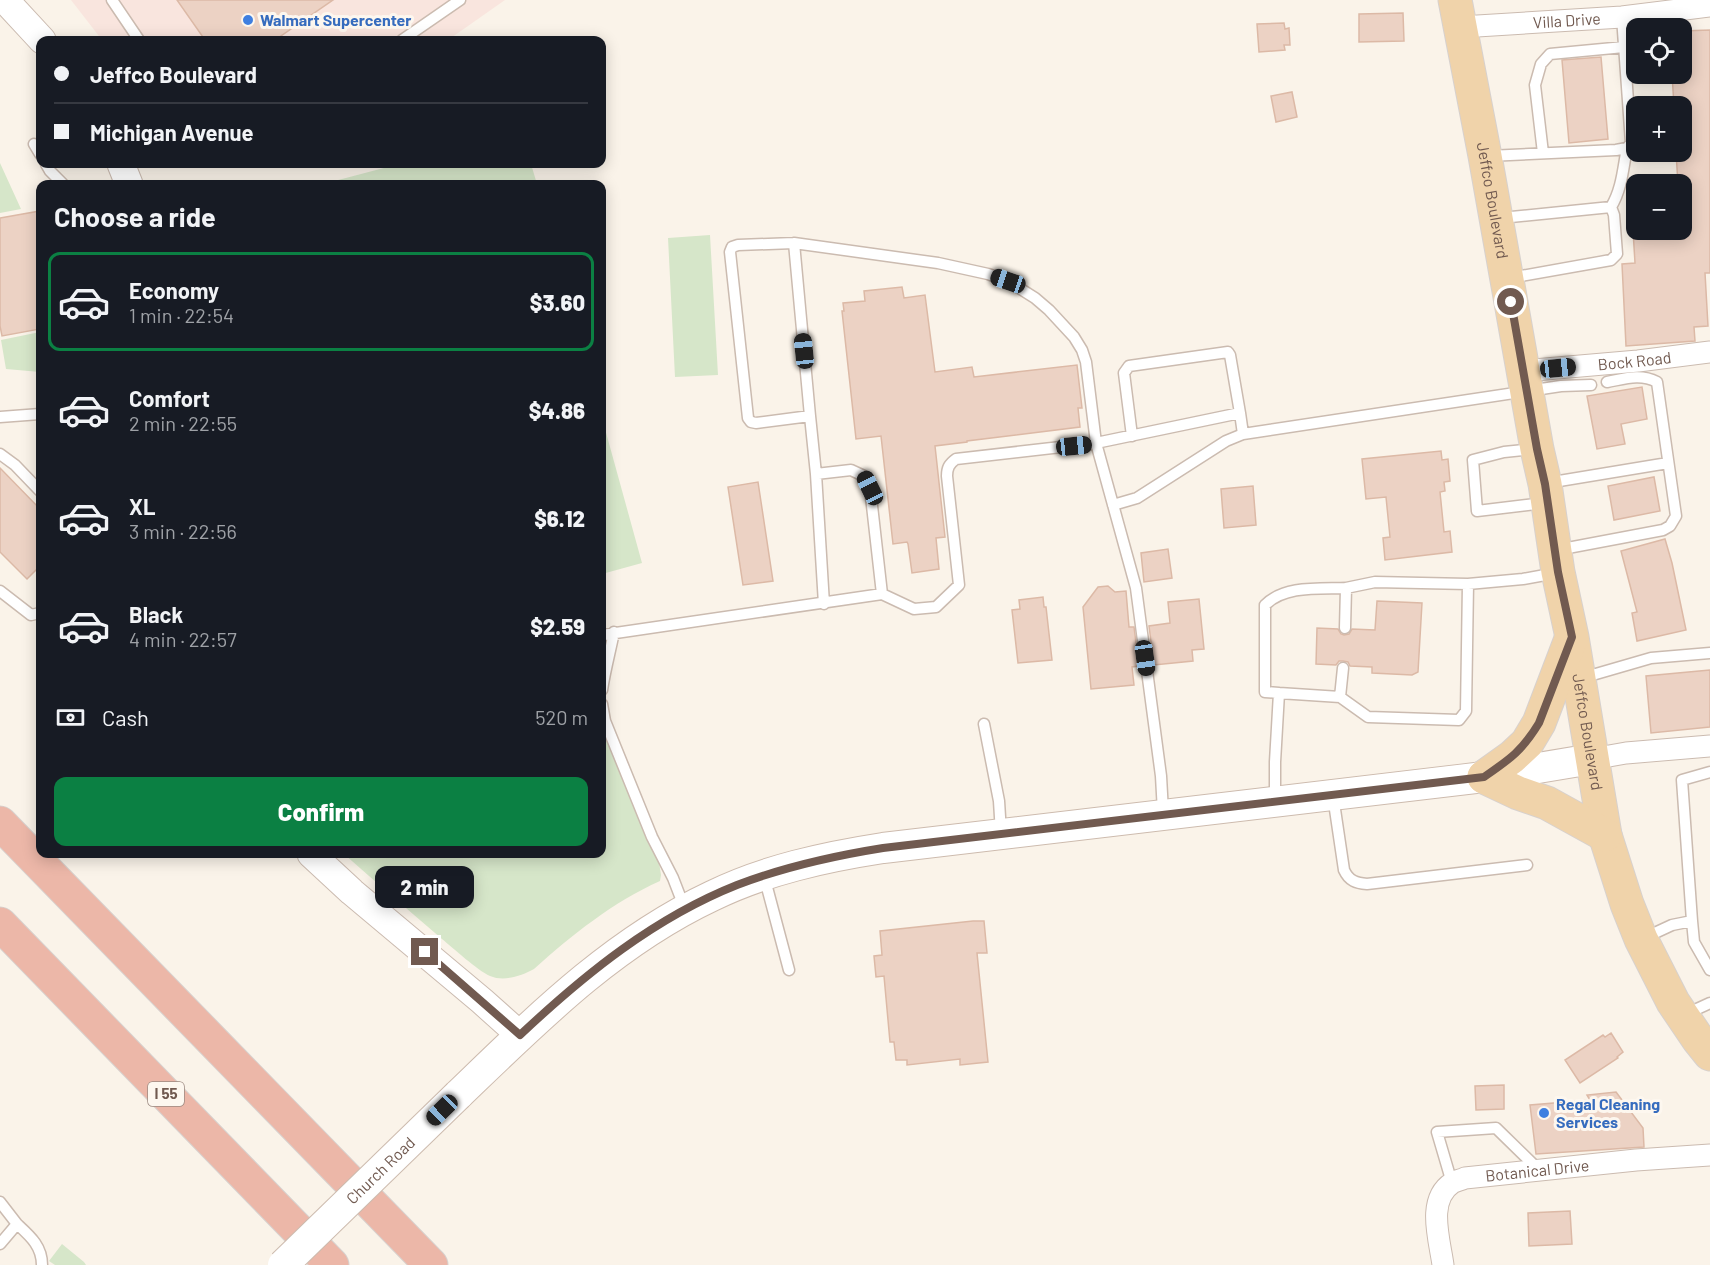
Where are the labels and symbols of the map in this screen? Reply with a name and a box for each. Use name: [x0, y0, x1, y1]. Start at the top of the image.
street label: Villa Drive: [1532, 8, 1601, 32]
place label: Walmart Supercenter: [260, 10, 412, 29]
marker: Walmart Supercenter: [241, 13, 255, 27]
street label: Jeffco Boulevard: [1474, 140, 1513, 260]
car: [988, 267, 1028, 295]
route start: [1497, 288, 1524, 315]
car: [793, 332, 815, 370]
street label: Bock Road: [1597, 347, 1672, 373]
car: [1539, 357, 1577, 379]
car: [1055, 435, 1093, 457]
car: [854, 468, 886, 508]
car: [1134, 639, 1156, 677]
street label: Jeffco Boulevard: [1569, 672, 1607, 792]
callout: 2 min: [376, 865, 474, 907]
route end: [411, 938, 438, 965]
road number: I 55: [148, 1082, 184, 1106]
car: [423, 1091, 461, 1129]
place label: Regal Cleaning Services: [1556, 1094, 1660, 1131]
marker: Regal Cleaning Services: [1537, 1106, 1551, 1120]
street label: Church Road: [342, 1132, 418, 1207]
street label: Botanical Drive: [1484, 1155, 1590, 1185]

